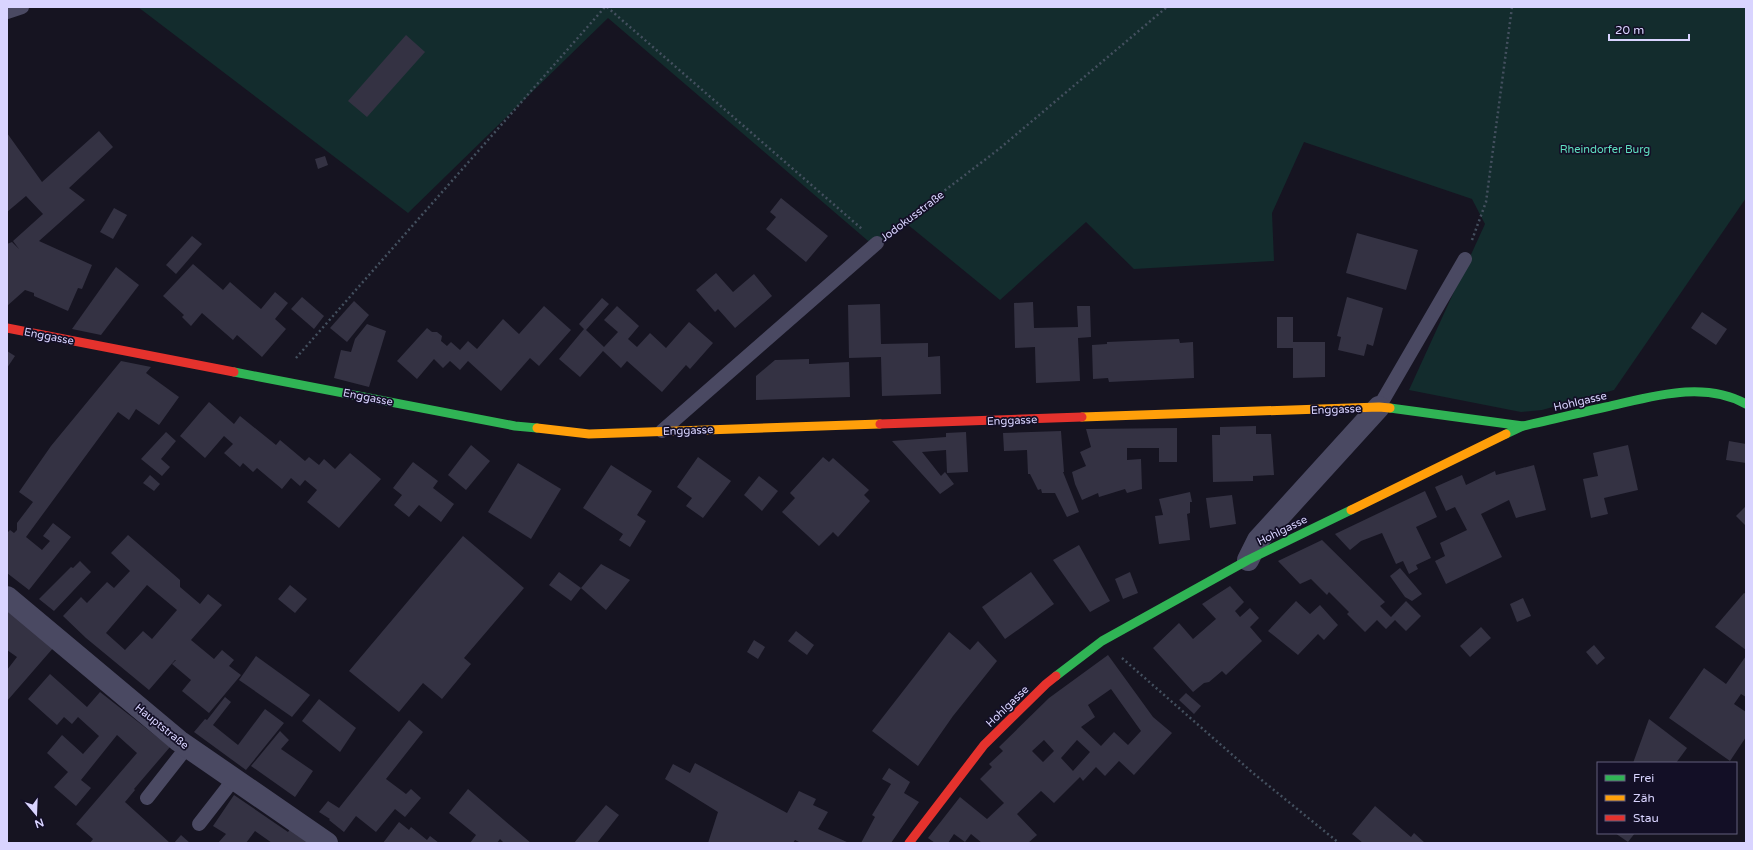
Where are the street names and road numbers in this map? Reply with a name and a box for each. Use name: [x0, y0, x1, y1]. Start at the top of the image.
street label: Jodokusstraße: [878, 188, 947, 245]
street label: Enggasse: [23, 325, 75, 348]
street label: Enggasse: [342, 386, 394, 409]
street label: Hohlgasse: [1552, 389, 1608, 414]
street label: Enggasse: [1311, 402, 1361, 417]
street label: Enggasse: [987, 413, 1037, 428]
street label: Enggasse: [663, 423, 713, 438]
street label: Hohlgasse: [1255, 513, 1309, 548]
street label: Hohlgasse: [983, 683, 1031, 730]
street label: Hauptstraße: [132, 701, 191, 752]

